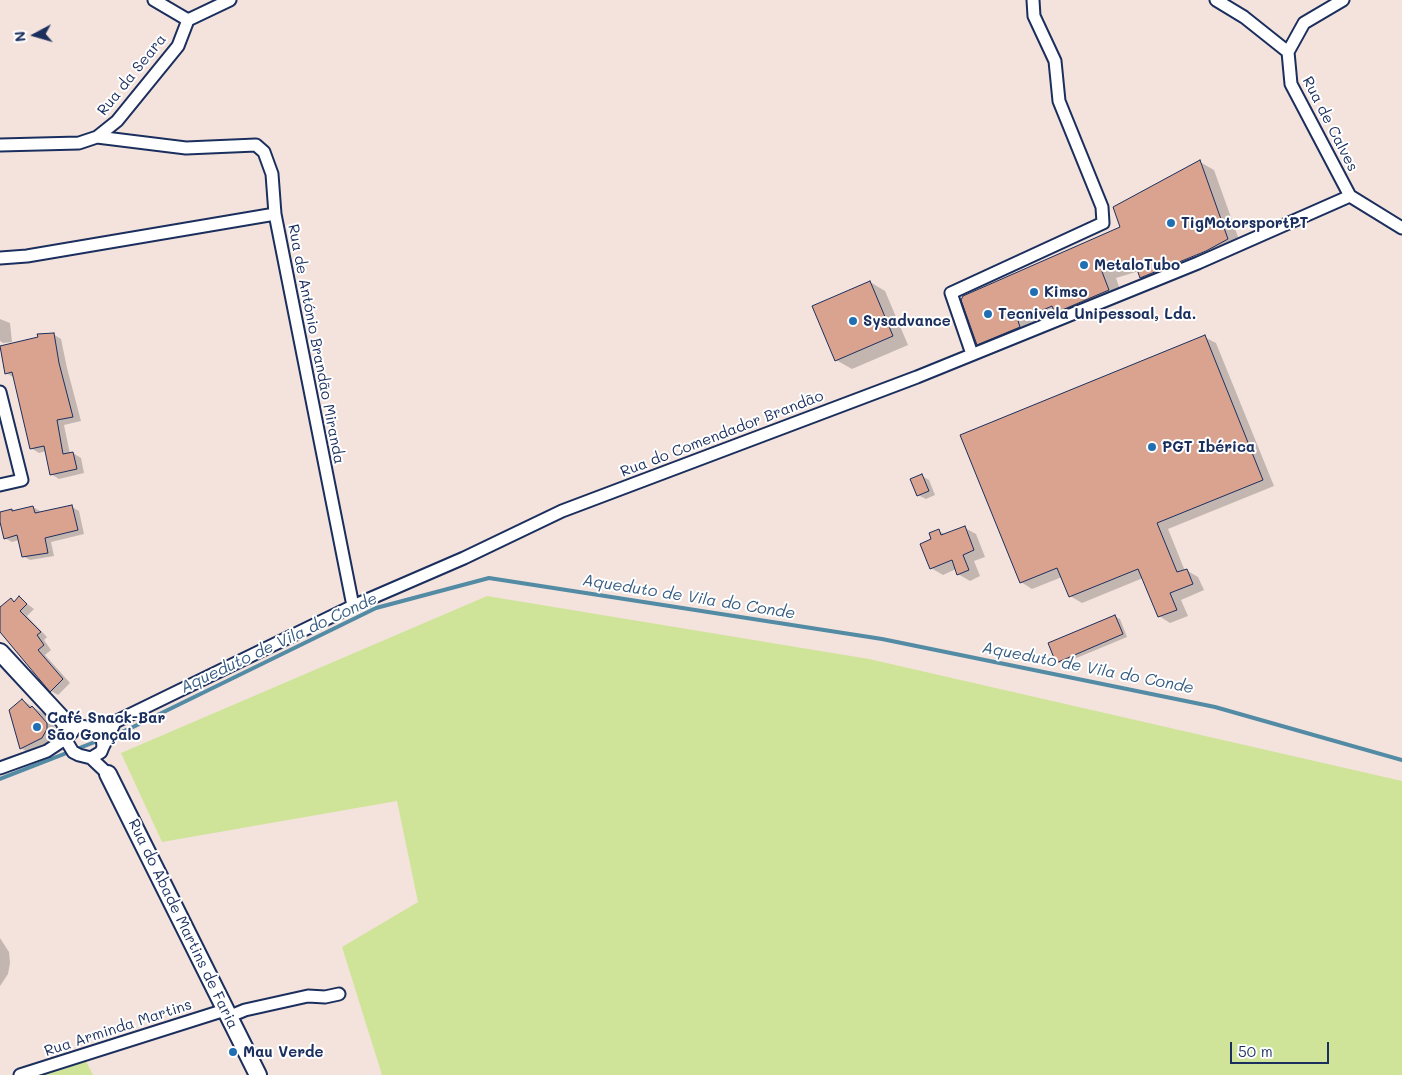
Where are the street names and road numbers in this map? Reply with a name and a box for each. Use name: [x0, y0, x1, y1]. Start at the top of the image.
street label: Rua da Seara: [94, 31, 170, 119]
street label: Rua de Calves: [1298, 74, 1362, 174]
street label: Rua de António Brandão Miranda: [284, 223, 348, 465]
street label: Rua do Comendador Brandão: [618, 387, 826, 481]
street label: Rua do Abade Martins de Faria: [124, 816, 242, 1032]
street label: Rua Arminda Martins: [42, 996, 194, 1060]

